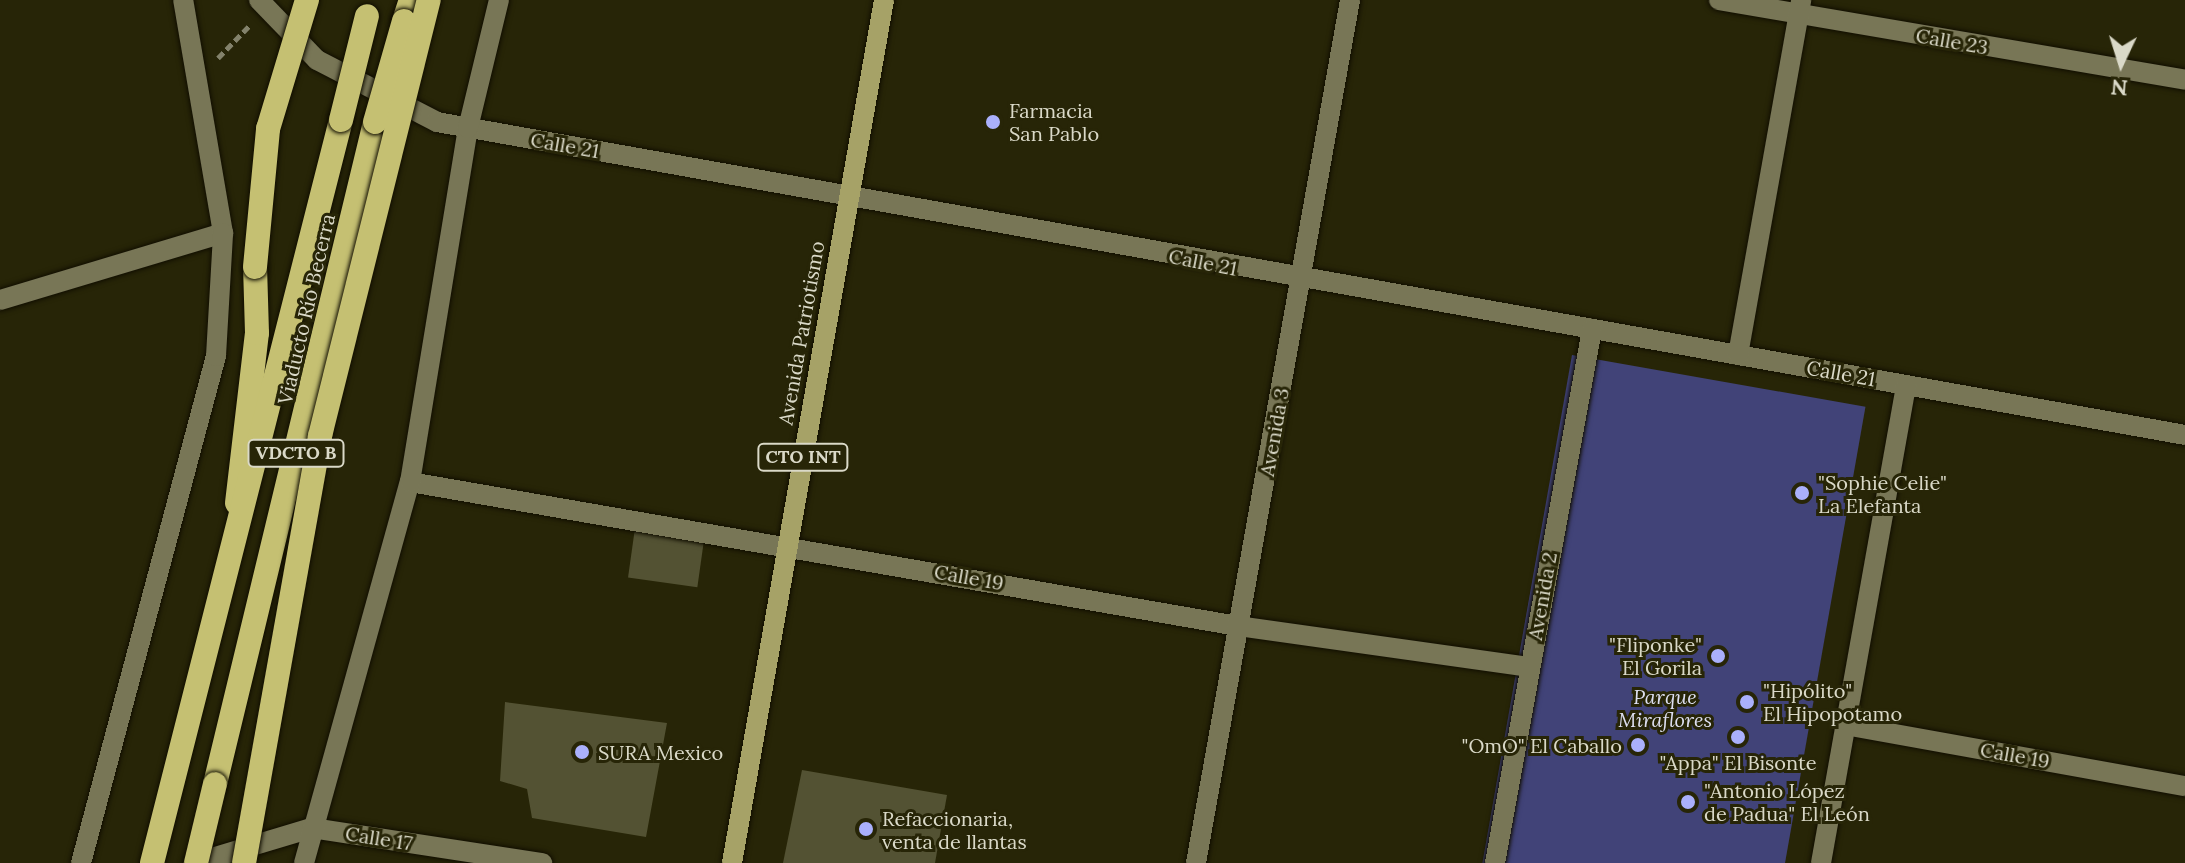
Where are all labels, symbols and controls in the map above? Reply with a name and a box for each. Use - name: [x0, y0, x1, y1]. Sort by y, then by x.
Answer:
- street label: Calle 23: [1914, 23, 1990, 59]
- north arrow: [2081, 24, 2161, 104]
- text: N: [2110, 73, 2129, 103]
- place label: Farmacia San Pablo: [1009, 98, 1099, 145]
- marker: Farmacia San Pablo: [984, 113, 1002, 131]
- street label: Calle 21: [529, 127, 601, 163]
- street label: Viaducto Río Becerra: [272, 211, 340, 407]
- street label: Avenida Patriotismo: [773, 239, 829, 427]
- street label: Calle 21: [1167, 244, 1239, 280]
- street label: Calle 21: [1805, 355, 1877, 391]
- street label: Avenida 3: [1254, 386, 1294, 478]
- road number: VDCTO B: [246, 439, 346, 467]
- road number: CTO INT: [757, 443, 849, 471]
- place label: "Sophie Celie" La Elefanta: [1818, 470, 1947, 517]
- marker: "Sophie Celie" La Elefanta: [1793, 484, 1811, 502]
- street label: Avenida 2: [1522, 550, 1562, 642]
- street label: Calle 19: [932, 559, 1006, 595]
- place label: "Fliponke" El Gorila: [1609, 632, 1702, 679]
- marker: "Fliponke" El Gorila: [1709, 647, 1727, 665]
- place label: "Hipólito" El Hipopotamo: [1763, 678, 1902, 725]
- park label: Parque Miraflores: [1618, 684, 1712, 731]
- marker: "Hipólito" El Hipopotamo: [1738, 693, 1756, 711]
- marker: "Appa" El Bisonte: [1729, 728, 1747, 746]
- place label: "OmO" El Caballo: [1462, 733, 1622, 757]
- marker: "OmO" El Caballo: [1629, 736, 1647, 754]
- street label: Calle 19: [1978, 737, 2052, 773]
- place label: SURA Mexico: [598, 740, 723, 764]
- marker: SURA Mexico: [573, 743, 591, 761]
- place label: "Appa" El Bisonte: [1659, 750, 1817, 774]
- place label: "Antonio López de Padua" El León: [1704, 778, 1870, 825]
- marker: "Antonio López de Padua" El León: [1679, 793, 1697, 811]
- place label: Refaccionaria, venta de llantas: [882, 806, 1027, 853]
- marker: Refaccionaria, venta de llantas: [857, 820, 875, 838]
- street label: Calle 17: [344, 821, 414, 855]

